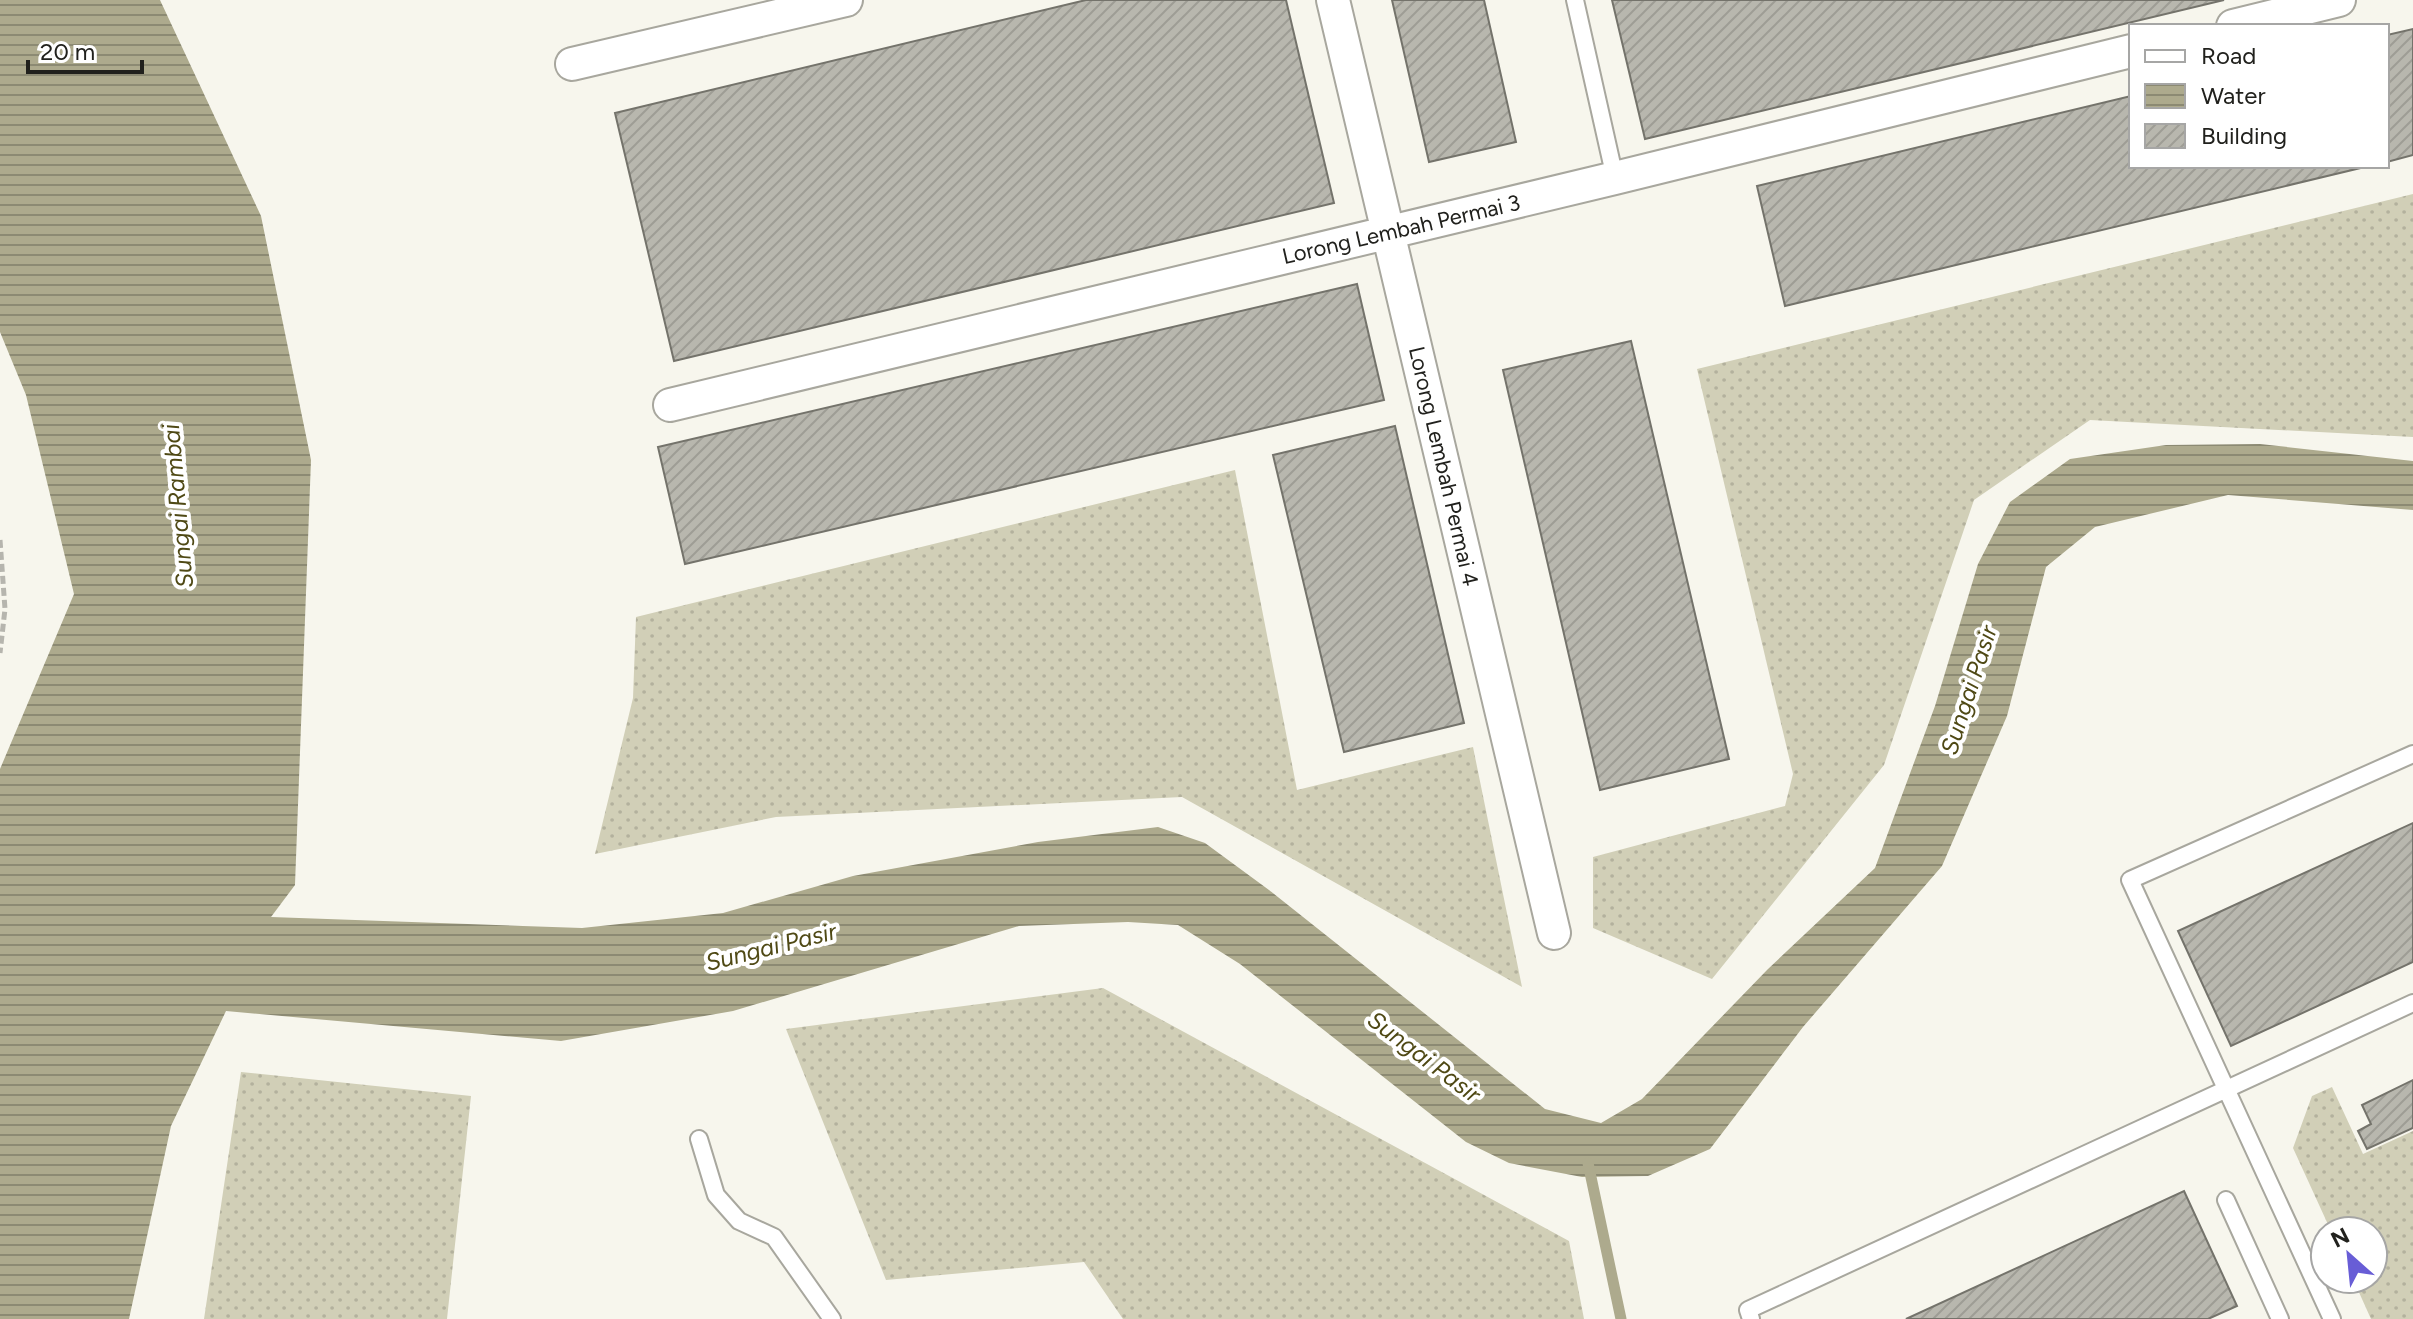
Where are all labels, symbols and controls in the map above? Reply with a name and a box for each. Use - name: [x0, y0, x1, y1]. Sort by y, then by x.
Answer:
- scale bar: [28, 24, 142, 74]
- legend: [2129, 24, 2389, 168]
- text: 20 m: [40, 37, 95, 66]
- text: Road: [2201, 41, 2256, 70]
- text: Water: [2201, 81, 2266, 110]
- text: Building: [2201, 121, 2287, 150]
- street label: Lorong Lembah Permai 3: [1279, 189, 1523, 270]
- street label: Lorong Lembah Permai 4: [1403, 344, 1484, 589]
- water label: Sungai Rambai: [156, 422, 199, 589]
- water label: Sungai Pasir: [1934, 621, 2003, 758]
- water label: Sungai Pasir: [702, 916, 840, 977]
- water label: Sungai Pasir: [1362, 1005, 1487, 1109]
- north arrow: [2309, 1215, 2389, 1295]
- text: N: [2326, 1222, 2354, 1254]

